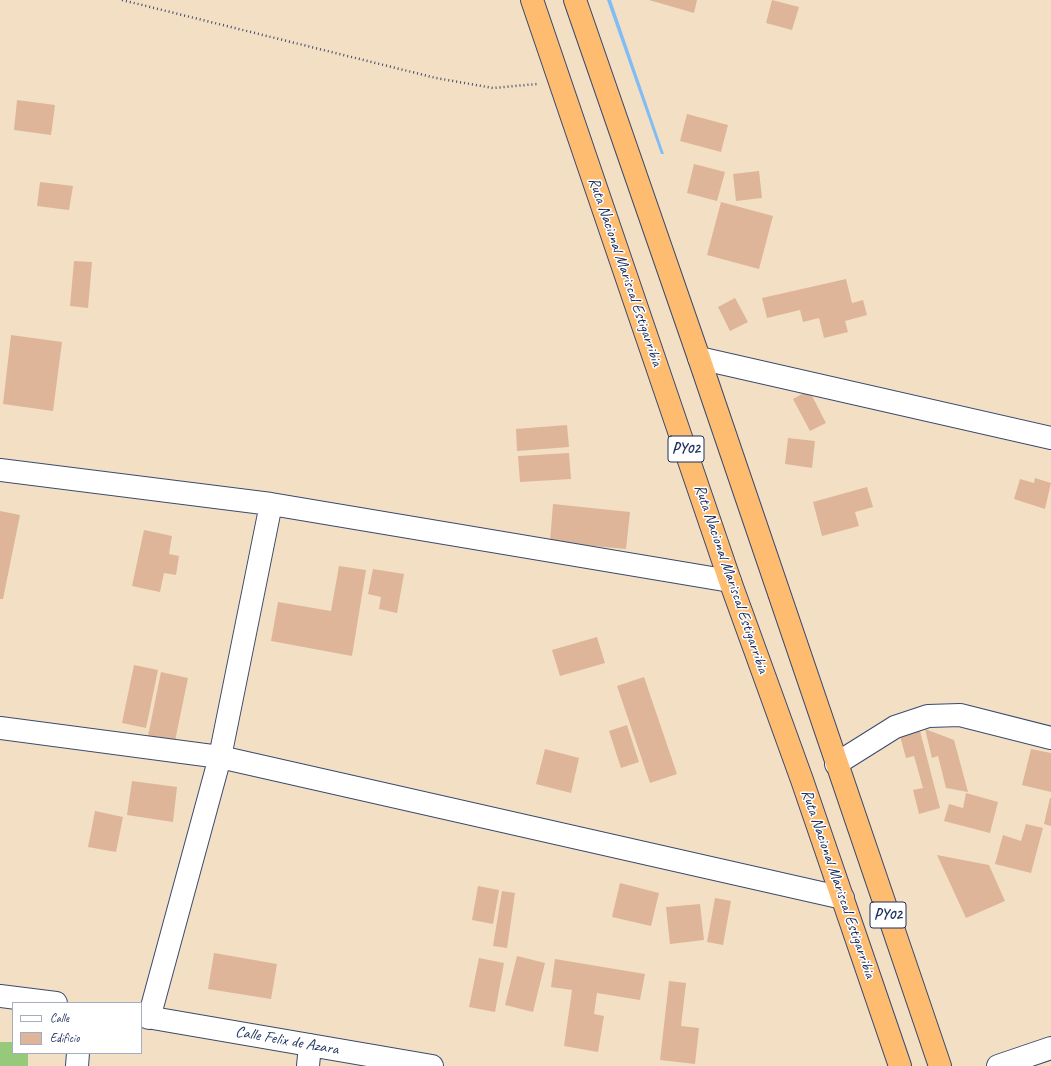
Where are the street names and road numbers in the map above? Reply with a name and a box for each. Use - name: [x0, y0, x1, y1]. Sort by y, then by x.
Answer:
- street label: Ruta Nacional Mariscal Estigarribia: [584, 175, 666, 369]
- road number: PY02: [668, 436, 704, 462]
- street label: Ruta Nacional Mariscal Estigarribia: [690, 482, 772, 676]
- street label: Ruta Nacional Mariscal Estigarribia: [797, 787, 879, 981]
- road number: PY02: [870, 902, 906, 928]
- street label: Calle Felix de Azara: [234, 1022, 340, 1060]

